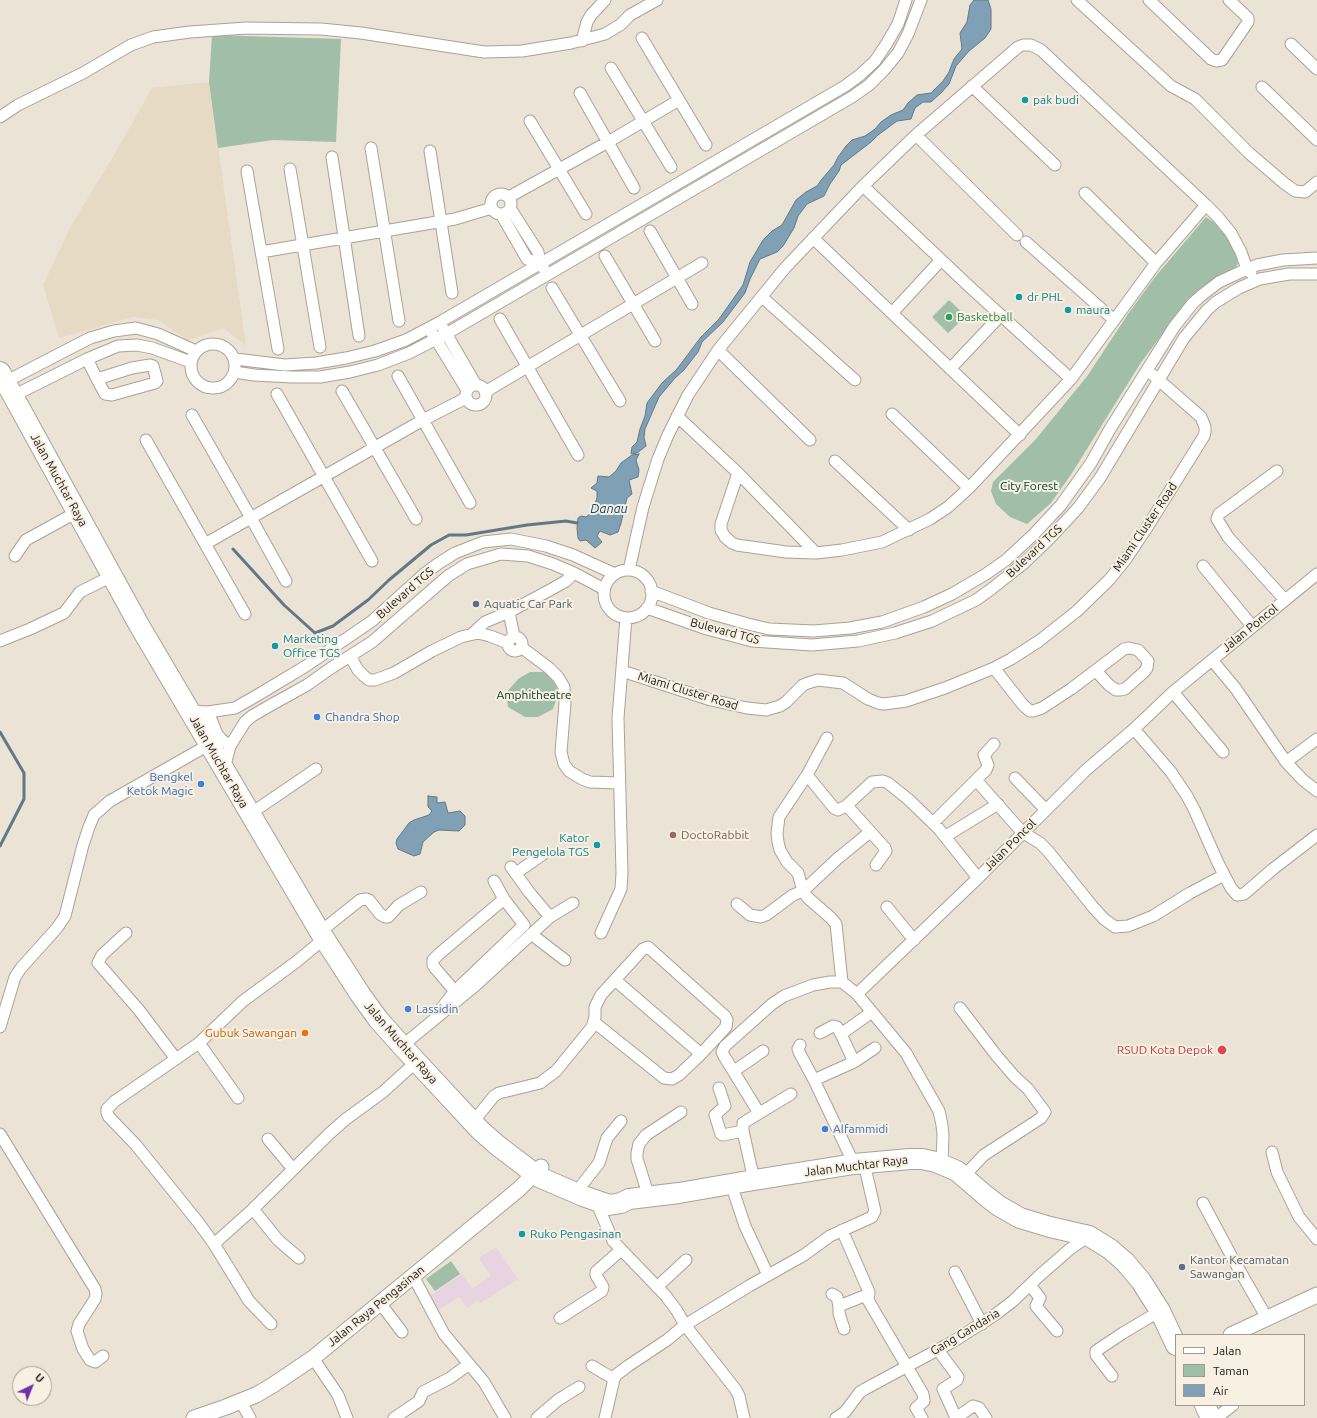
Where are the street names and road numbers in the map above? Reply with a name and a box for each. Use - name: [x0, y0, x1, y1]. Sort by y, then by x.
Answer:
- street label: Jalan Muchtar Raya: [27, 431, 91, 529]
- street label: Miami Cluster Road: [1110, 480, 1180, 574]
- street label: Bulevard TGS: [1003, 521, 1065, 581]
- street label: Bulevard TGS: [373, 564, 437, 622]
- street label: Jalan Poncol: [1219, 601, 1281, 655]
- street label: Bulevard TGS: [689, 615, 761, 647]
- street label: Miami Cluster Road: [636, 669, 740, 713]
- street label: Jalan Muchtar Raya: [187, 713, 251, 811]
- street label: Jalan Poncol: [981, 816, 1039, 874]
- street label: Jalan Muchtar Raya: [361, 999, 441, 1087]
- street label: Jalan Muchtar Raya: [803, 1152, 909, 1180]
- street label: Jalan Raya Pengasinan: [325, 1262, 427, 1350]
- street label: Gang Gandaria: [928, 1306, 1002, 1358]

